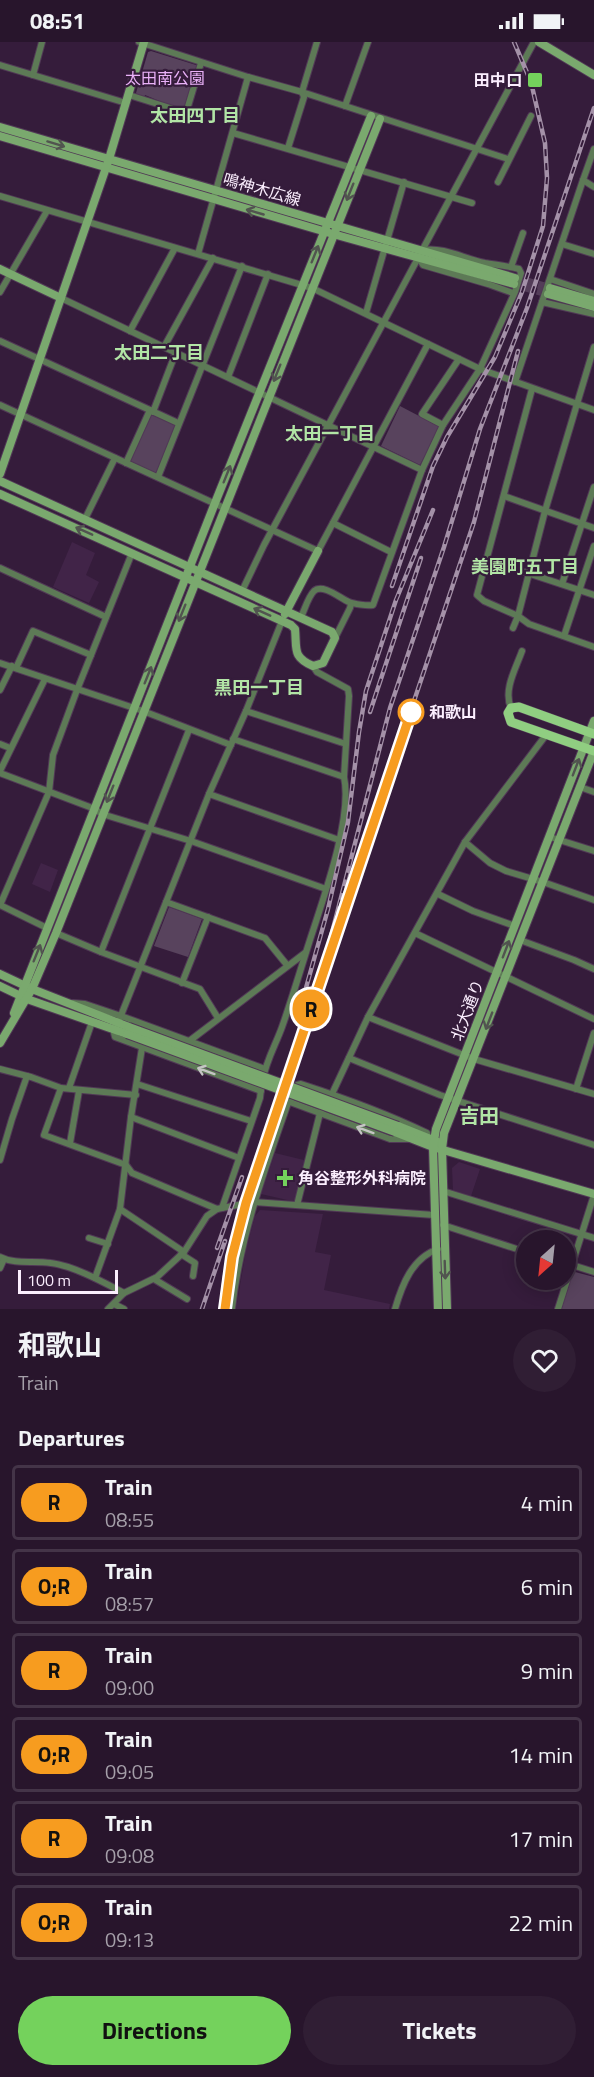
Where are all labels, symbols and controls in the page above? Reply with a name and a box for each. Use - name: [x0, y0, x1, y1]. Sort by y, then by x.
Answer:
- text: 08:51: [30, 4, 85, 38]
- park label: 太田南公園: [125, 66, 205, 90]
- place label: 田中口: [474, 68, 522, 92]
- marker: 田中口: [526, 71, 544, 89]
- district label: 太田四丁目: [150, 102, 240, 129]
- one-way arrow: [46, 139, 65, 150]
- street label: 鳴神木広線: [220, 166, 304, 212]
- one-way arrow: [344, 183, 355, 201]
- one-way arrow: [246, 206, 265, 217]
- one-way arrow: [310, 245, 321, 263]
- district label: 太田二丁目: [114, 339, 204, 366]
- one-way arrow: [271, 364, 282, 382]
- district label: 太田一丁目: [285, 420, 375, 447]
- one-way arrow: [222, 465, 233, 483]
- one-way arrow: [75, 525, 93, 536]
- district label: 美園町五丁目: [471, 553, 579, 580]
- one-way arrow: [176, 603, 187, 622]
- one-way arrow: [253, 605, 271, 617]
- one-way arrow: [143, 666, 154, 684]
- district label: 黒田一丁目: [214, 674, 304, 701]
- marker: 和歌山: [398, 699, 424, 725]
- place label: 和歌山: [429, 700, 477, 724]
- one-way arrow: [572, 758, 583, 777]
- one-way arrow: [104, 785, 115, 803]
- one-way arrow: [502, 940, 513, 959]
- one-way arrow: [32, 944, 43, 963]
- street label: 北大通り: [444, 976, 490, 1044]
- line badge: R: [292, 990, 330, 1028]
- text: R: [304, 993, 318, 1025]
- one-way arrow: [483, 1011, 494, 1030]
- one-way arrow: [197, 1065, 216, 1076]
- district label: 吉田: [459, 1100, 499, 1131]
- one-way arrow: [356, 1123, 375, 1134]
- place label: 角谷整形外科病院: [298, 1166, 426, 1190]
- marker: 角谷整形外科病院: [276, 1169, 294, 1187]
- north arrow: [516, 1230, 576, 1290]
- map controls: [516, 1230, 576, 1290]
- one-way arrow: [440, 1259, 451, 1279]
- scale bar: [18, 1267, 118, 1294]
- text: 100 m: [27, 1268, 71, 1292]
- text: 和歌山: [18, 1323, 102, 1366]
- button: heart: [513, 1329, 576, 1392]
- text: Train: [18, 1367, 59, 1398]
- text: Departures: [18, 1421, 125, 1455]
- text: Train: [105, 1470, 153, 1504]
- text: R: [47, 1486, 61, 1518]
- text: 4 min: [521, 1486, 573, 1520]
- text: 08:55: [105, 1504, 154, 1535]
- text: Train: [105, 1554, 153, 1588]
- text: O;R: [38, 1570, 70, 1602]
- text: 6 min: [521, 1570, 573, 1604]
- text: 08:57: [105, 1588, 154, 1619]
- text: Train: [105, 1638, 153, 1672]
- text: R: [47, 1654, 61, 1686]
- text: 9 min: [521, 1654, 573, 1688]
- text: 09:00: [105, 1672, 154, 1703]
- text: Train: [105, 1722, 153, 1756]
- text: O;R: [38, 1738, 70, 1770]
- text: 14 min: [508, 1738, 573, 1772]
- text: 09:05: [105, 1756, 154, 1787]
- text: Train: [105, 1806, 153, 1840]
- text: R: [47, 1822, 61, 1854]
- text: 17 min: [508, 1822, 573, 1856]
- text: 09:08: [105, 1840, 154, 1871]
- text: Train: [105, 1890, 153, 1924]
- text: O;R: [38, 1906, 70, 1938]
- text: 22 min: [508, 1906, 573, 1940]
- text: 09:13: [105, 1924, 154, 1955]
- button: Directions: [18, 1996, 291, 2065]
- button: Tickets: [303, 1996, 576, 2065]

